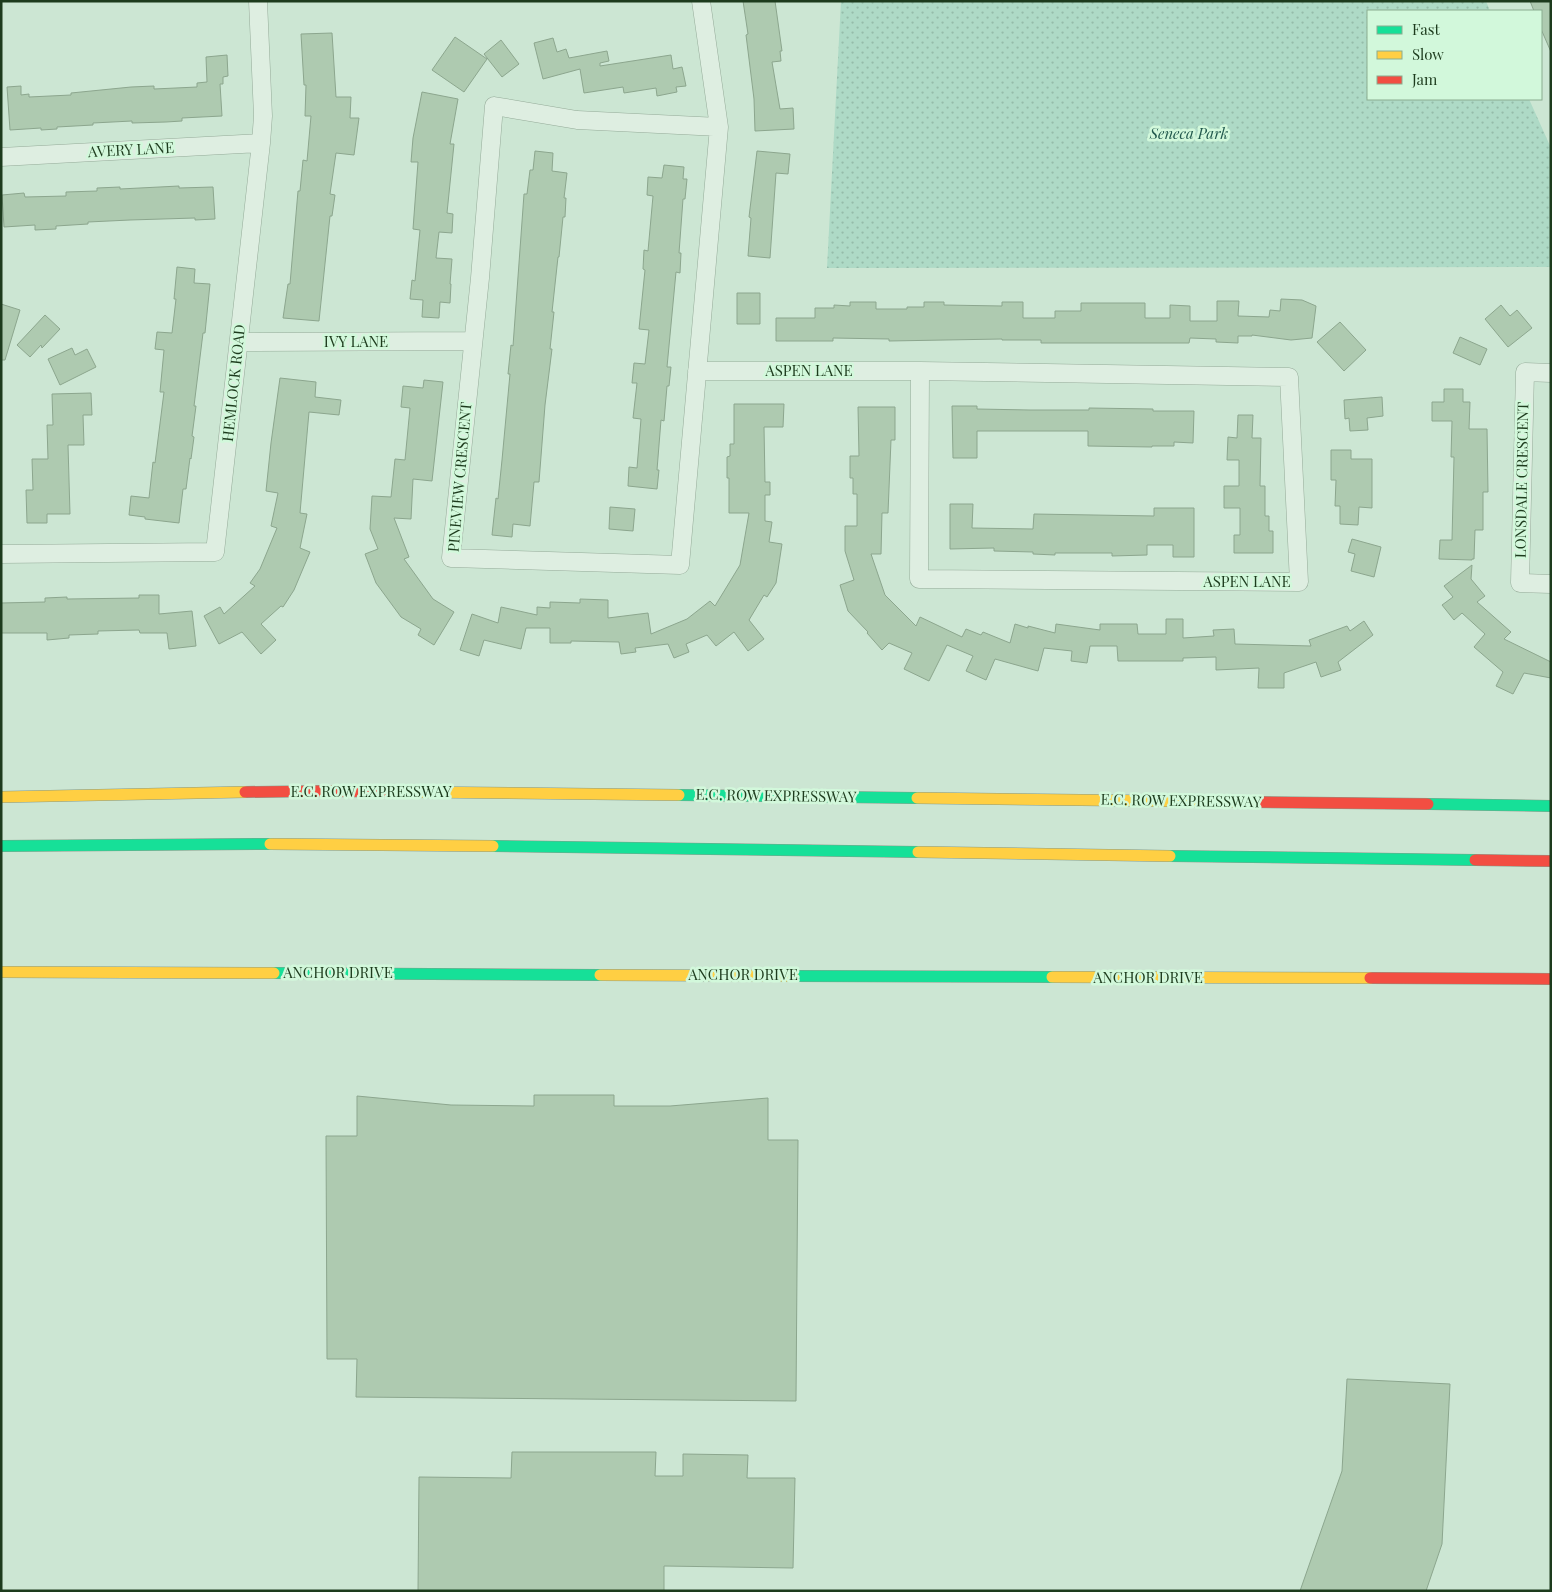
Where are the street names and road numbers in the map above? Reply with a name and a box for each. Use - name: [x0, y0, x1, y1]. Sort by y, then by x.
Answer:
- street label: AVERY LANE: [86, 137, 174, 161]
- street label: HEMLOCK ROAD: [217, 323, 249, 443]
- street label: IVY LANE: [324, 331, 388, 351]
- street label: ASPEN LANE: [764, 360, 853, 380]
- street label: PINEVIEW CRESCENT: [442, 401, 476, 553]
- street label: LONSDALE CRESCENT: [1510, 402, 1532, 558]
- street label: ASPEN LANE: [1202, 571, 1291, 591]
- street label: E.C. ROW EXPRESSWAY: [291, 781, 452, 801]
- street label: E.C. ROW EXPRESSWAY: [695, 784, 857, 806]
- street label: E.C. ROW EXPRESSWAY: [1100, 789, 1262, 811]
- street label: ANCHOR DRIVE: [282, 962, 393, 982]
- street label: ANCHOR DRIVE: [687, 964, 798, 984]
- street label: ANCHOR DRIVE: [1092, 967, 1203, 987]

